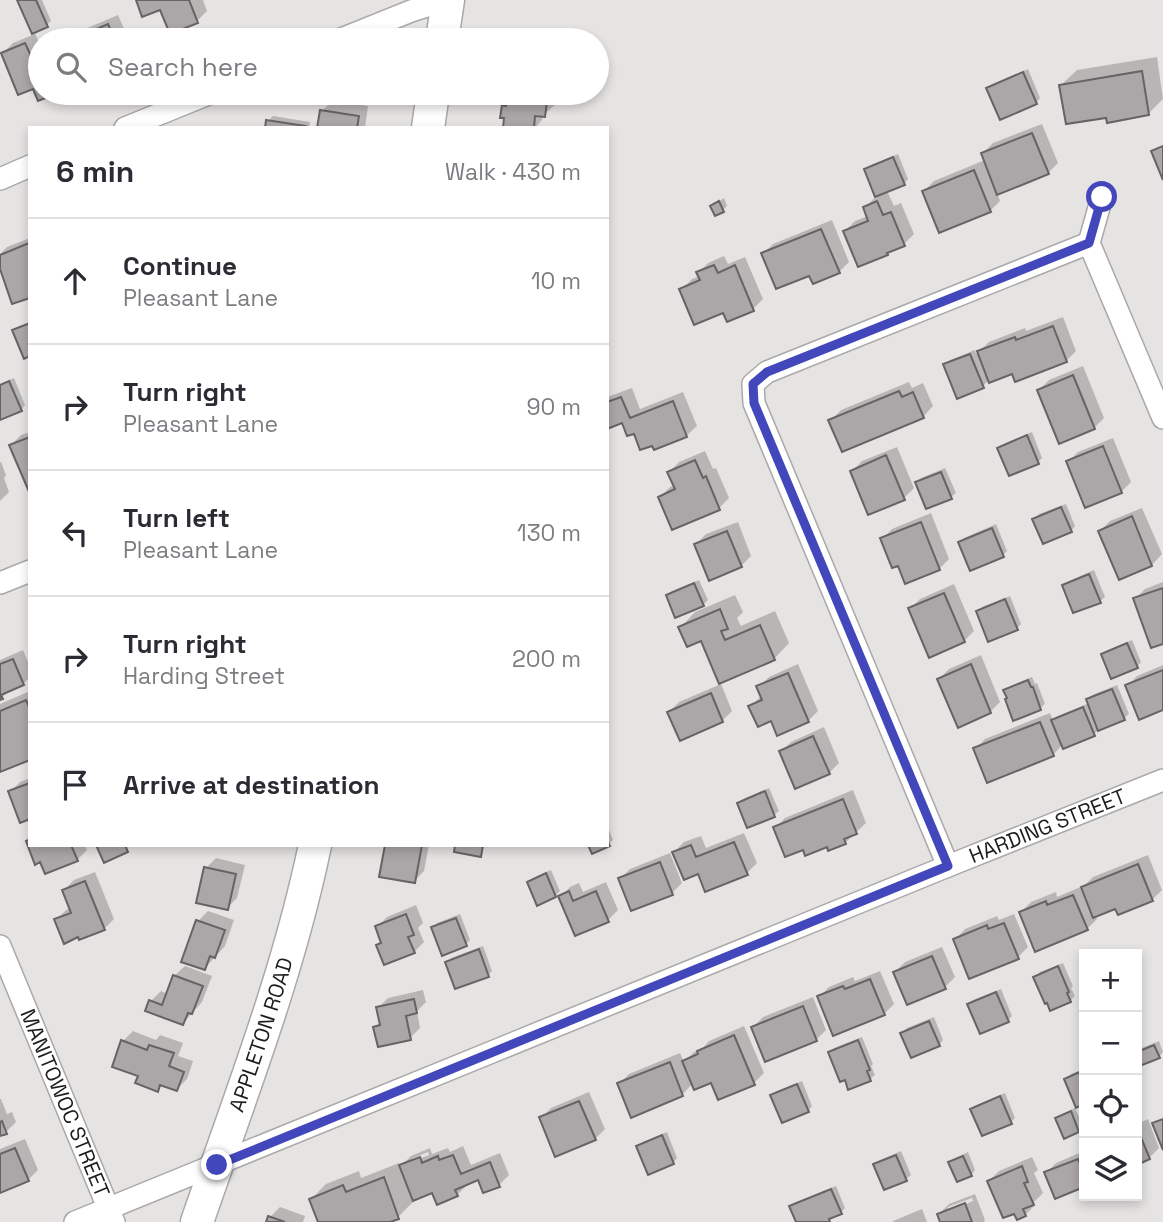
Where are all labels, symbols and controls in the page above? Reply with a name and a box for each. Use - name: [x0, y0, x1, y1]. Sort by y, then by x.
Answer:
- search box: [28, 28, 609, 105]
- icon: search: [52, 48, 90, 86]
- text: Search here: [108, 50, 258, 84]
- text: 6 min: [56, 152, 134, 191]
- text: Walk · 430 m: [445, 157, 581, 187]
- route start: [1086, 181, 1117, 212]
- text: Continue: [123, 249, 237, 283]
- icon: ahead: [56, 262, 94, 300]
- text: 10 m: [531, 266, 581, 296]
- text: Pleasant Lane: [123, 283, 278, 313]
- text: Turn right: [123, 375, 247, 409]
- icon: right: [56, 388, 94, 426]
- text: 90 m: [526, 392, 581, 422]
- text: Pleasant Lane: [123, 409, 278, 439]
- text: Turn left: [123, 501, 230, 535]
- icon: left: [56, 514, 94, 552]
- text: 130 m: [517, 518, 581, 548]
- text: Pleasant Lane: [123, 535, 278, 565]
- text: Turn right: [123, 627, 247, 661]
- icon: right: [56, 640, 94, 678]
- text: 200 m: [512, 644, 581, 674]
- text: Harding Street: [123, 661, 285, 691]
- icon: arrive: [56, 766, 94, 804]
- text: Arrive at destination: [123, 768, 380, 802]
- street label: HARDING STREET: [965, 782, 1130, 869]
- map controls: [1079, 949, 1142, 1201]
- button: +: [1079, 949, 1142, 1012]
- street label: APPLETON ROAD: [223, 954, 299, 1116]
- street label: MANITOWOC STREET: [14, 1005, 116, 1201]
- button: −: [1079, 1012, 1142, 1075]
- button: locate: [1079, 1075, 1142, 1138]
- button: layers: [1079, 1138, 1142, 1201]
- route end: [201, 1149, 232, 1180]

